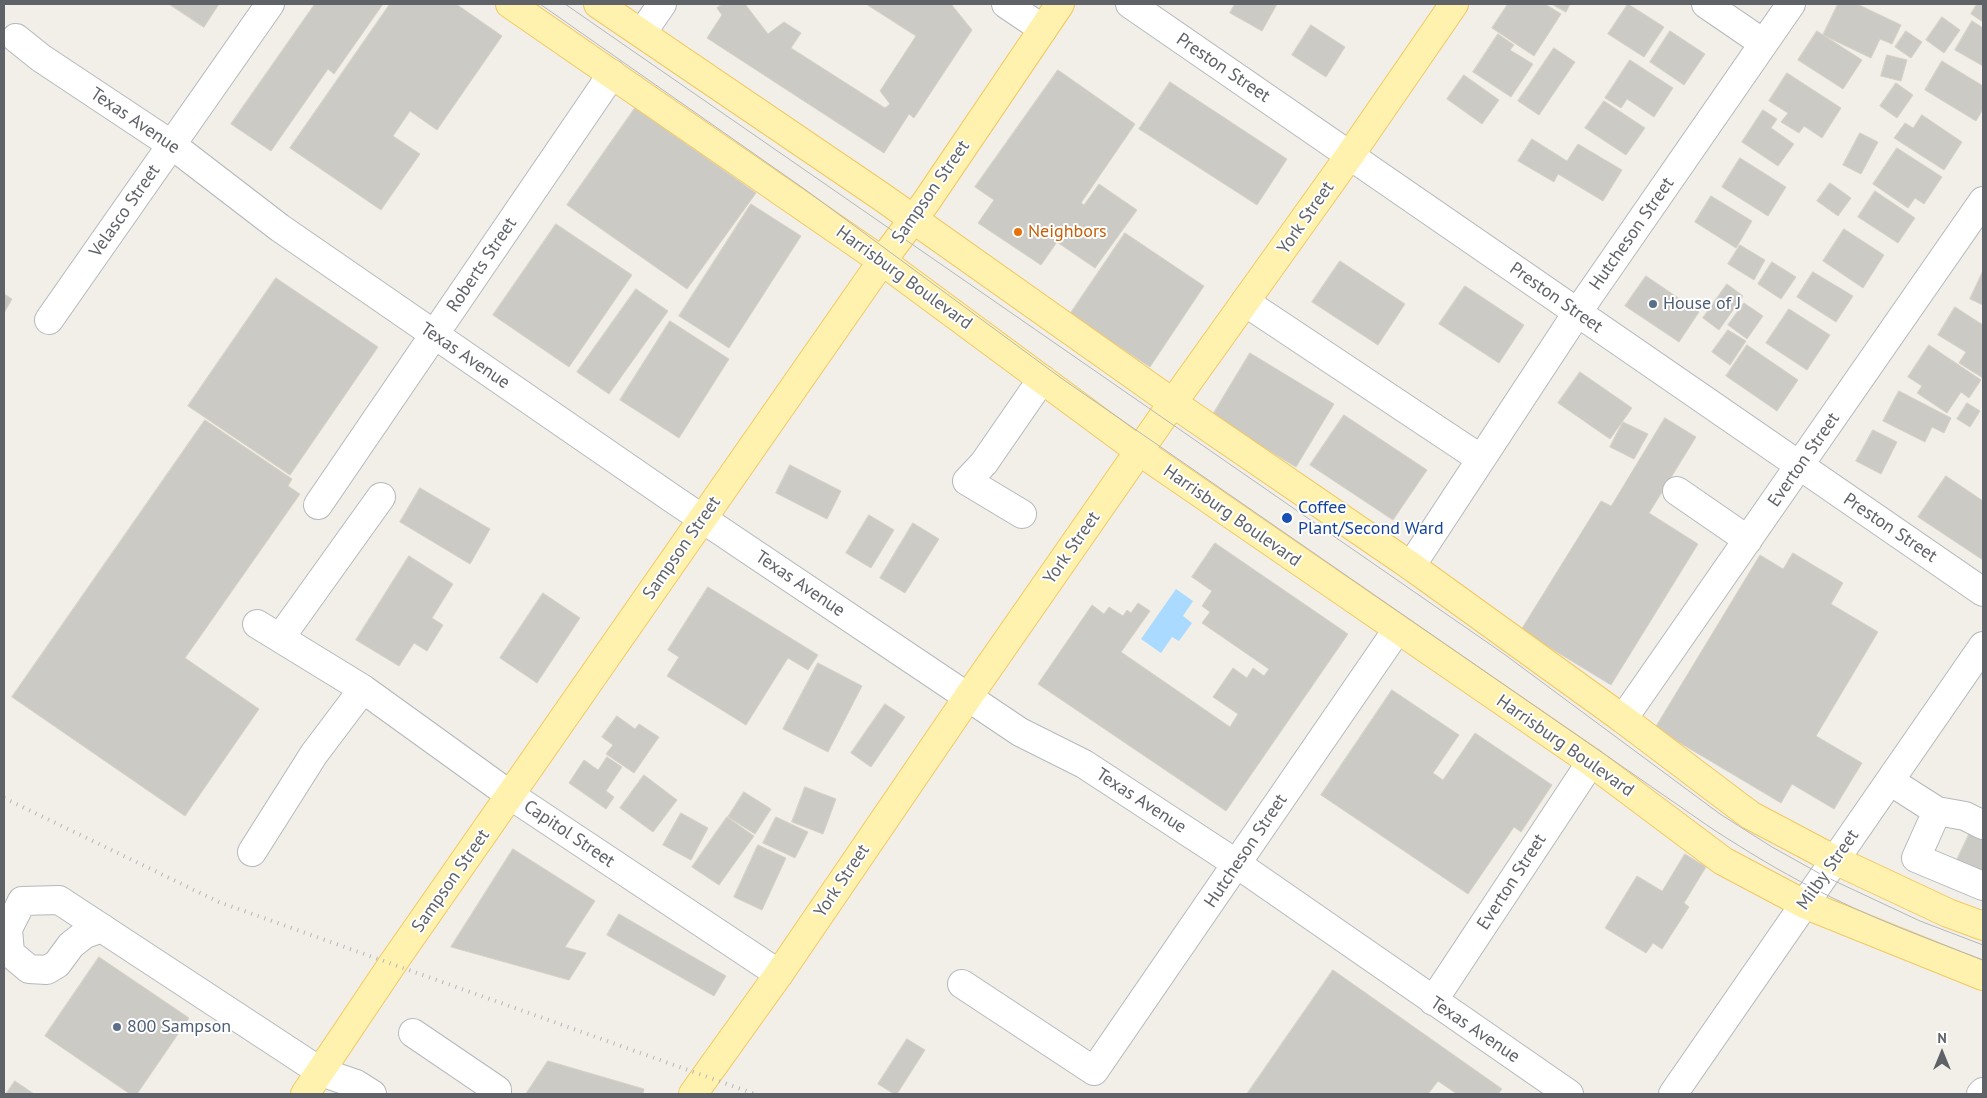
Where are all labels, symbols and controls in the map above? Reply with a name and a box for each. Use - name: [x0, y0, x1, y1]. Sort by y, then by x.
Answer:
- street label: Preston Street: [1172, 29, 1274, 107]
- street label: Texas Avenue: [86, 83, 184, 159]
- street label: Sampson Street: [888, 136, 974, 248]
- street label: Velasco Street: [85, 160, 165, 262]
- street label: Hutcheson Street: [1585, 173, 1679, 295]
- street label: York Street: [1273, 178, 1339, 258]
- street label: Roberts Street: [442, 214, 522, 316]
- street label: Harrisburg Boulevard: [832, 221, 976, 335]
- place label: Neighbors: [1028, 221, 1107, 243]
- marker: Neighbors: [1012, 226, 1024, 238]
- street label: Preston Street: [1505, 258, 1607, 338]
- place label: House of J: [1663, 293, 1741, 315]
- marker: House of J: [1647, 298, 1659, 310]
- street label: Texas Avenue: [416, 318, 514, 394]
- street label: Everton Street: [1764, 409, 1844, 511]
- street label: Harrisburg Boulevard: [1159, 460, 1305, 572]
- street label: Preston Street: [1839, 489, 1941, 567]
- street label: Sampson Street: [639, 492, 725, 604]
- place label: Coffee Plant/Second Ward: [1298, 497, 1444, 540]
- street label: York Street: [1039, 508, 1105, 588]
- marker: Coffee Plant/Second Ward: [1280, 511, 1294, 525]
- street label: Texas Avenue: [751, 546, 849, 622]
- street label: Harrisburg Boulevard: [1492, 690, 1638, 802]
- street label: Texas Avenue: [1092, 764, 1190, 838]
- street label: Hutcheson Street: [1200, 790, 1292, 912]
- street label: Capitol Street: [519, 796, 619, 872]
- street label: Sampson Street: [408, 825, 494, 937]
- street label: Milby Street: [1792, 826, 1864, 914]
- street label: Everton Street: [1473, 830, 1551, 934]
- street label: York Street: [810, 840, 874, 922]
- street label: Texas Avenue: [1426, 992, 1524, 1068]
- place label: 800 Sampson: [127, 1016, 231, 1038]
- marker: 800 Sampson: [111, 1021, 123, 1033]
- north arrow: [1917, 1028, 1967, 1078]
- text: N: [1937, 1029, 1947, 1047]

